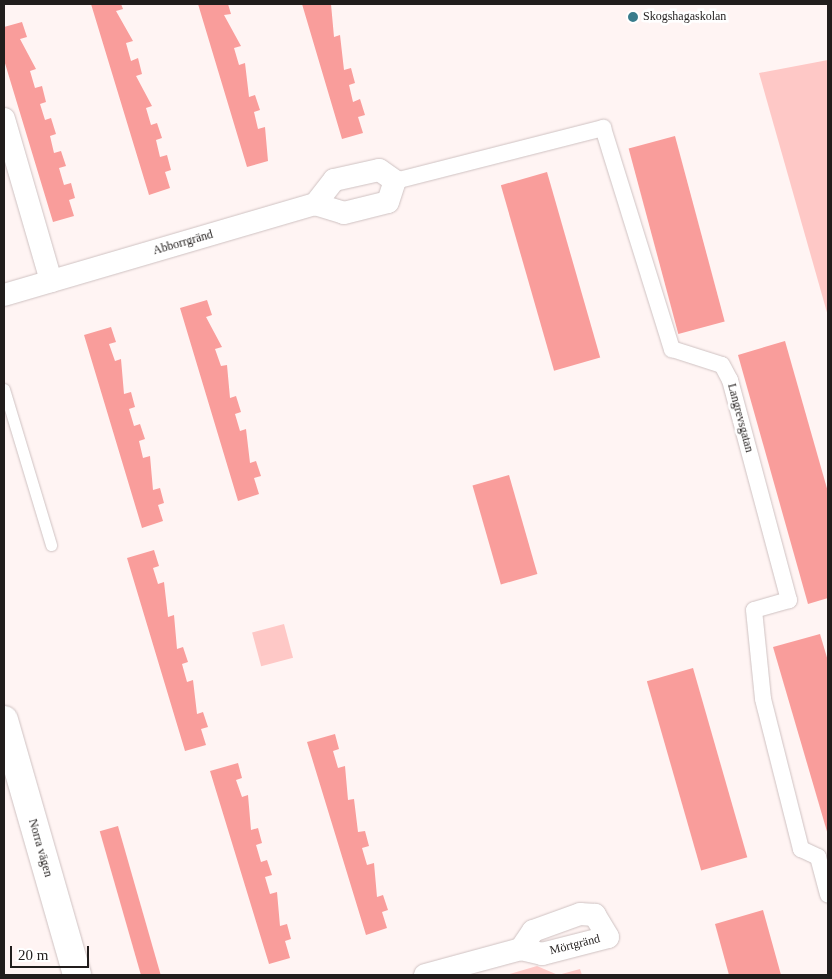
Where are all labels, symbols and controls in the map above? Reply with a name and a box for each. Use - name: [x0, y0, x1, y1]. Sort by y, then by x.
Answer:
- place label: Skogshagaskolan: [643, 10, 726, 24]
- marker: Skogshagaskolan: [627, 11, 639, 23]
- street label: Abborrgränd: [151, 228, 215, 258]
- street label: Langrevsgatan: [724, 382, 756, 454]
- street label: Norra vägen: [25, 817, 55, 879]
- street label: Mörtgränd: [548, 932, 602, 958]
- scale bar: [12, 936, 91, 968]
- text: 20 m: [18, 947, 48, 963]

